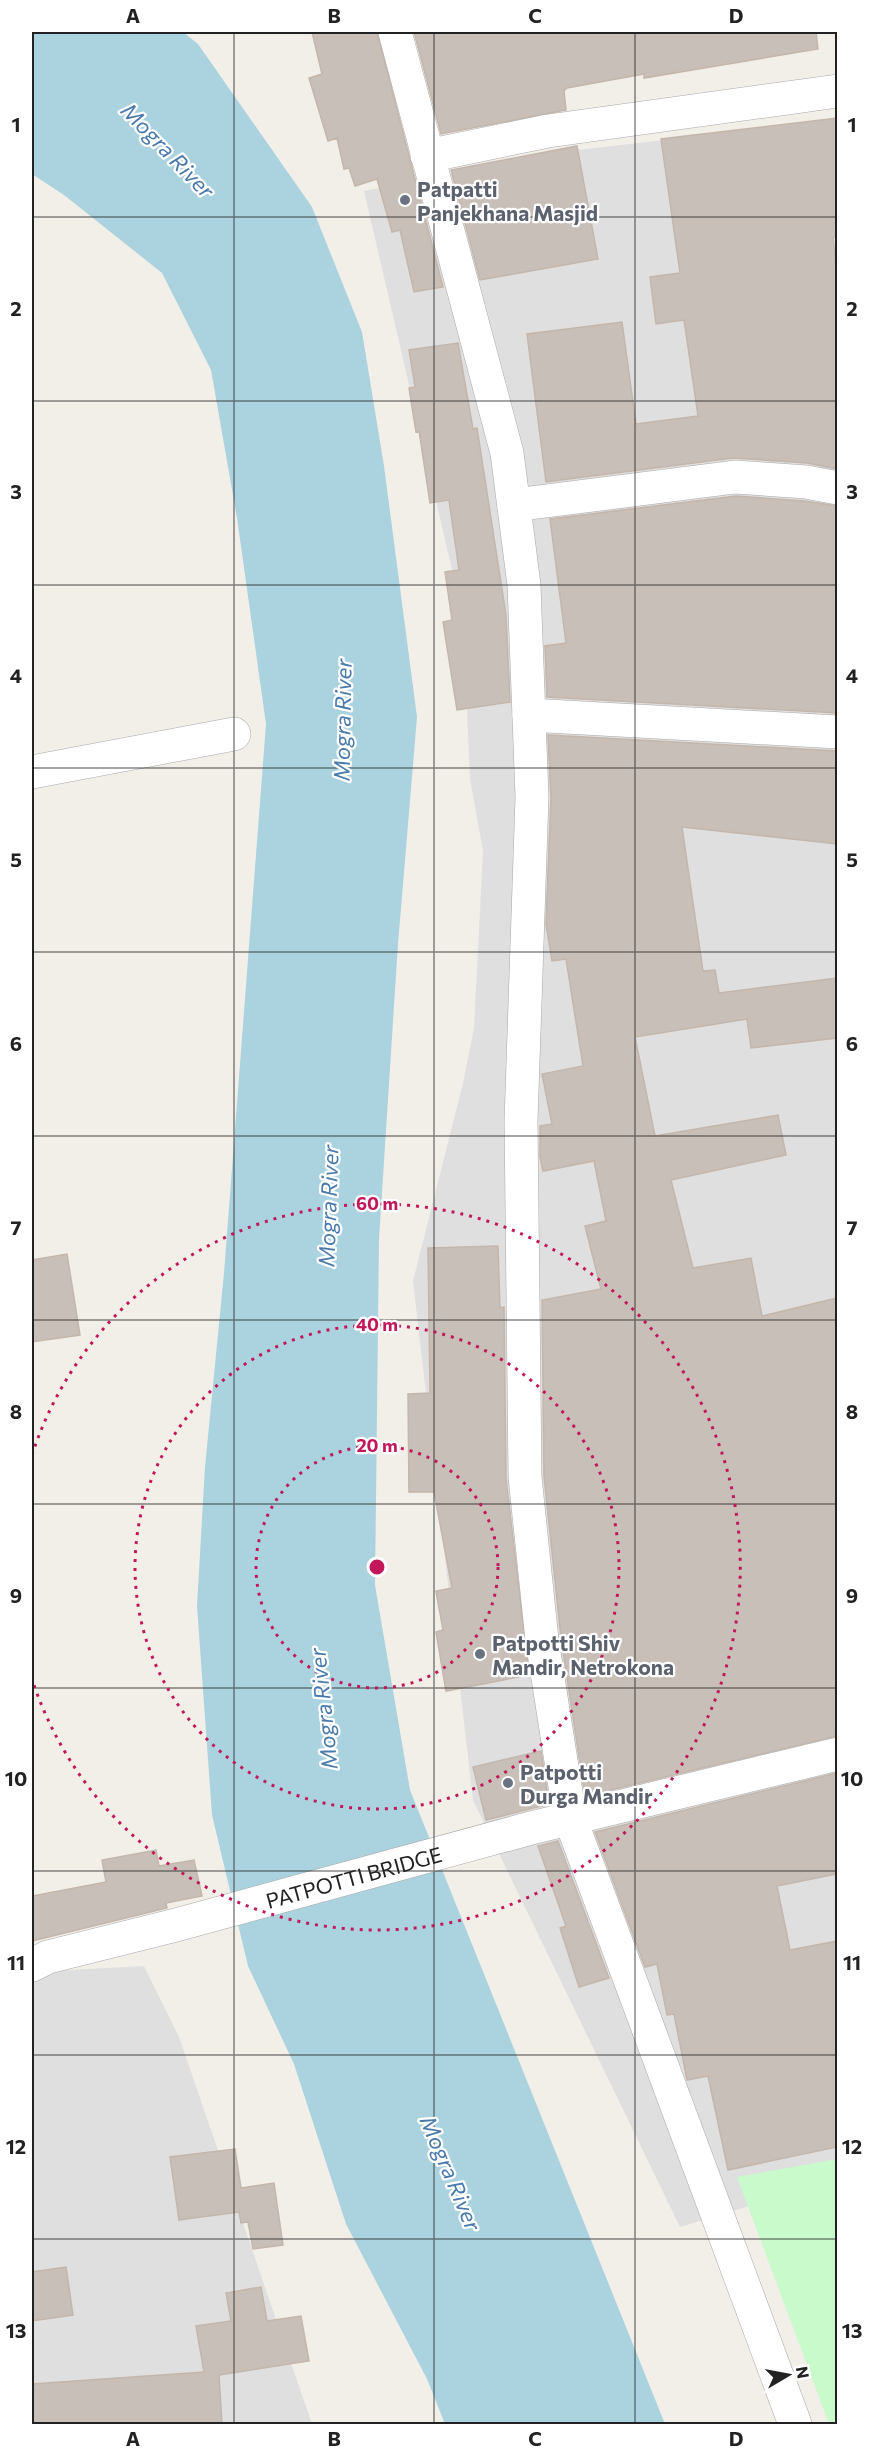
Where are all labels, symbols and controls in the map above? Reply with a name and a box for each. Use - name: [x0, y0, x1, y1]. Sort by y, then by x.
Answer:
- text: A: [126, 3, 140, 27]
- text: B: [327, 3, 341, 27]
- text: C: [528, 3, 542, 27]
- text: D: [729, 3, 743, 27]
- water label: Mogra River: [116, 97, 221, 204]
- text: 1: [11, 112, 21, 136]
- text: 1: [847, 112, 857, 136]
- place label: Patpatti Panjekhana Masjid: [417, 176, 598, 225]
- marker: Patpatti Panjekhana Masjid: [398, 193, 412, 207]
- text: 2: [10, 296, 22, 320]
- text: 2: [846, 296, 858, 320]
- text: 3: [10, 479, 22, 503]
- text: 3: [846, 479, 858, 503]
- water label: Mogra River: [327, 657, 357, 781]
- text: 4: [10, 663, 22, 687]
- text: 4: [846, 663, 858, 687]
- text: 5: [10, 847, 22, 871]
- text: 5: [846, 847, 858, 871]
- text: 6: [10, 1031, 22, 1055]
- text: 6: [846, 1031, 858, 1055]
- water label: Mogra River: [312, 1143, 344, 1268]
- text: 60 m: [356, 1192, 398, 1214]
- text: 7: [11, 1215, 22, 1239]
- text: 7: [847, 1215, 858, 1239]
- text: 40 m: [356, 1313, 398, 1335]
- text: 8: [10, 1399, 22, 1423]
- text: 8: [846, 1399, 858, 1423]
- text: 20 m: [356, 1434, 398, 1456]
- centre of rings: [367, 1557, 387, 1577]
- text: 9: [10, 1583, 22, 1607]
- text: 9: [846, 1583, 858, 1607]
- place label: Patpotti Shiv Mandir, Netrokona: [492, 1630, 674, 1679]
- water label: Mogra River: [303, 1646, 343, 1771]
- marker: Patpotti Shiv Mandir, Netrokona: [473, 1647, 487, 1661]
- place label: Patpotti Durga Mandir: [520, 1759, 653, 1808]
- text: 10: [5, 1766, 27, 1790]
- text: 10: [841, 1766, 863, 1790]
- marker: Patpotti Durga Mandir: [501, 1776, 515, 1790]
- street label: PATPOTTI BRIDGE: [263, 1840, 445, 1912]
- text: 11: [7, 1950, 25, 1974]
- text: 11: [843, 1950, 861, 1974]
- water label: Mogra River: [415, 2111, 488, 2236]
- text: 12: [6, 2134, 26, 2158]
- text: 12: [842, 2134, 862, 2158]
- text: 13: [6, 2318, 26, 2342]
- text: 13: [842, 2318, 862, 2342]
- north arrow: [758, 2345, 818, 2405]
- text: N: [793, 2365, 814, 2380]
- text: A: [126, 2426, 140, 2450]
- text: B: [327, 2426, 341, 2450]
- text: C: [528, 2426, 542, 2450]
- text: D: [729, 2426, 743, 2450]

